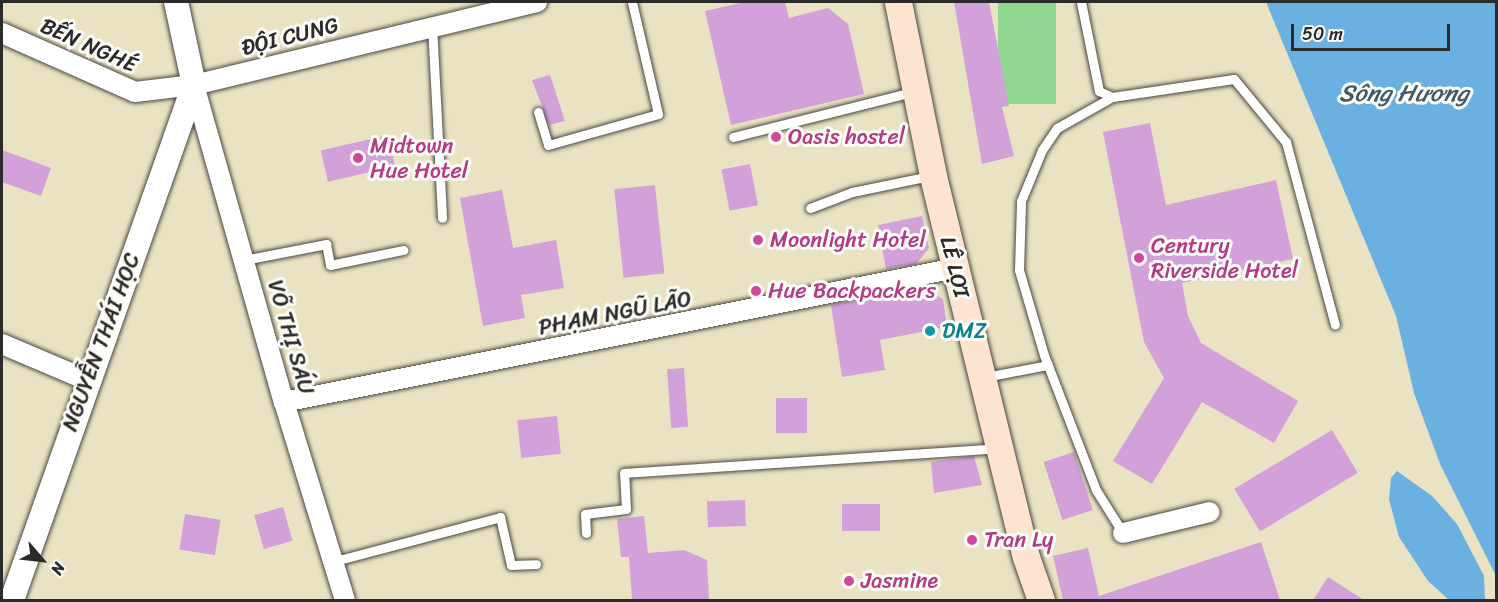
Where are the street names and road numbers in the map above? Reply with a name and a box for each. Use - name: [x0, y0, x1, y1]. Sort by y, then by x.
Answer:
- street label: ĐỘI CUNG: [239, 11, 341, 61]
- street label: BẾN NGHÉ: [37, 12, 141, 78]
- street label: LÊ LỢI: [935, 234, 975, 300]
- street label: NGUYỄN THÁI HỌC: [56, 249, 146, 435]
- street label: VÕ THỊ SÁU: [262, 277, 320, 397]
- street label: PHẠM NGŨ LÃO: [536, 285, 694, 341]

